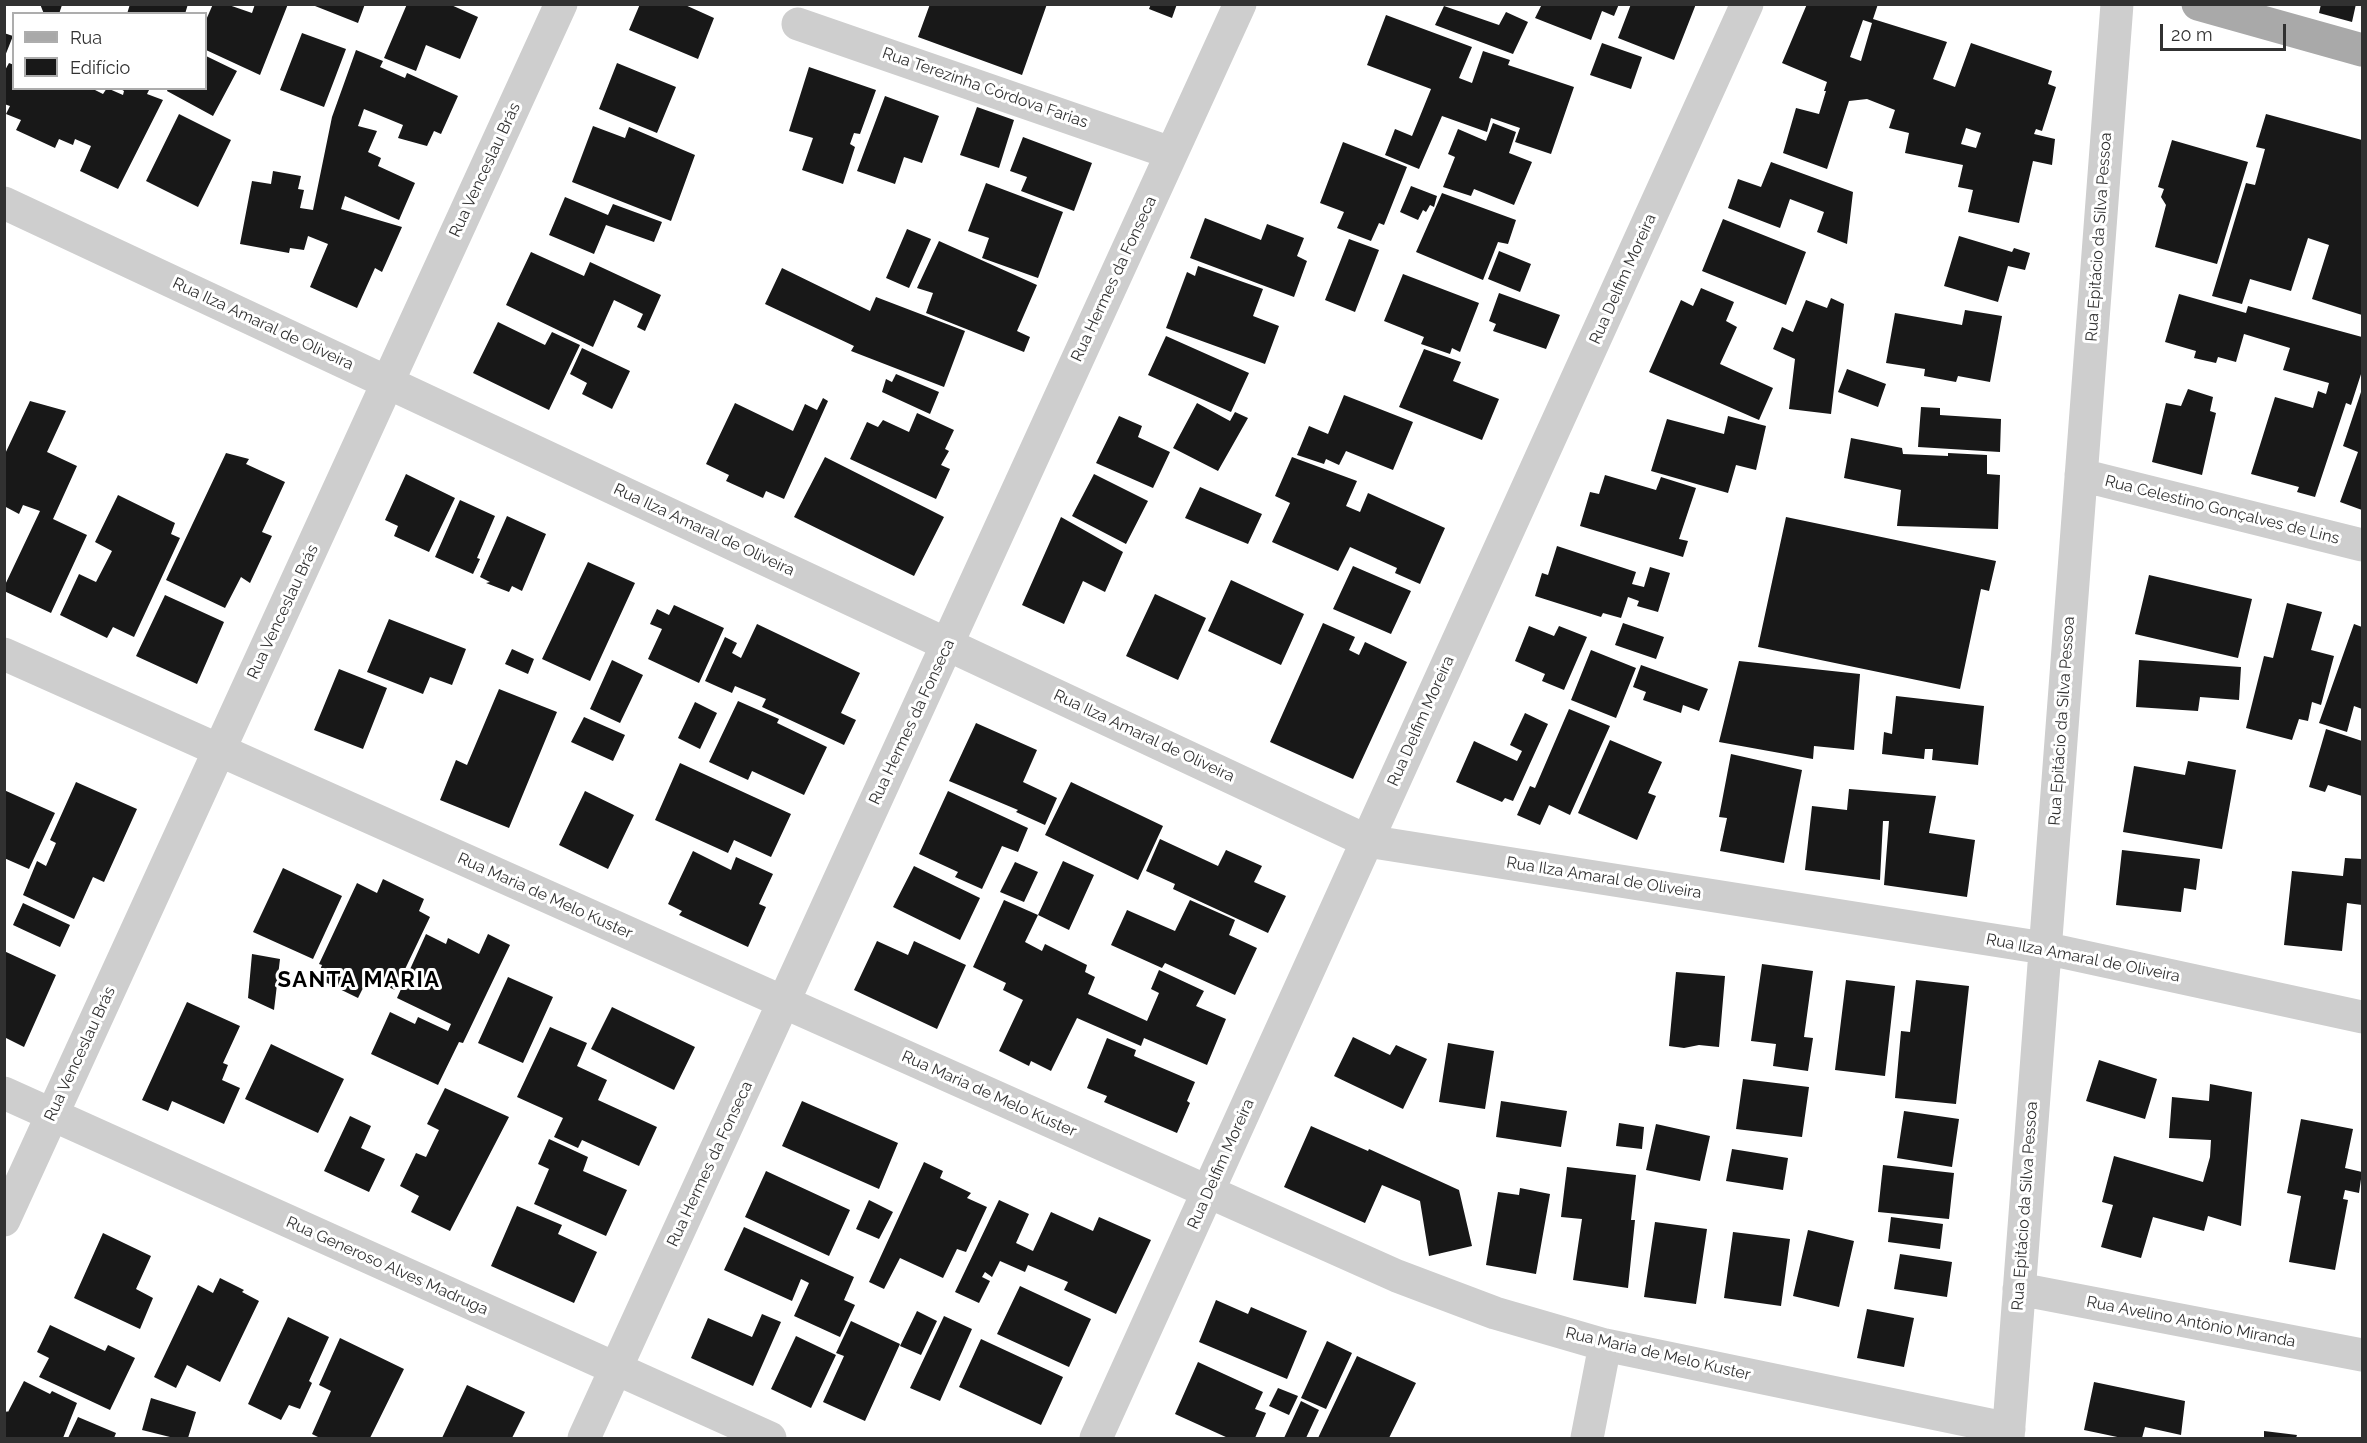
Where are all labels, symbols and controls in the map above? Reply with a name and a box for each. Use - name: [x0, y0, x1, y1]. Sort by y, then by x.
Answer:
- legend: [12, 12, 207, 90]
- scale bar: [2163, 12, 2289, 50]
- text: 20 m: [2171, 24, 2213, 45]
- text: Rua: [70, 27, 102, 48]
- street label: Rua Terezinha Córdova Farias: [880, 44, 1090, 132]
- text: Edifício: [70, 57, 130, 78]
- street label: Rua Venceslau Brás: [445, 100, 525, 240]
- street label: Rua Epitácio da Silva Pessoa: [2082, 132, 2116, 342]
- street label: Rua Hermes da Fonseca: [1067, 193, 1161, 365]
- street label: Rua Delfim Moreira: [1586, 211, 1660, 347]
- street label: Rua Ilza Amaral de Oliveira: [170, 274, 356, 374]
- street label: Rua Celestino Gonçalves de Lins: [2103, 472, 2341, 548]
- street label: Rua Ilza Amaral de Oliveira: [611, 480, 797, 580]
- street label: Rua Venceslau Brás: [243, 542, 323, 682]
- street label: Rua Epitácio da Silva Pessoa: [2045, 616, 2079, 826]
- street label: Rua Hermes da Fonseca: [865, 636, 959, 808]
- street label: Rua Delfim Moreira: [1384, 653, 1458, 789]
- street label: Rua Ilza Amaral de Oliveira: [1051, 686, 1237, 786]
- street label: Rua Maria de Melo Kuster: [455, 849, 635, 943]
- street label: Rua Ilza Amaral de Oliveira: [1505, 853, 1703, 903]
- street label: Rua Ilza Amaral de Oliveira: [1984, 930, 2182, 986]
- district label: SANTA MARIA: [278, 967, 440, 993]
- street label: Rua Venceslau Brás: [40, 984, 120, 1124]
- street label: Rua Maria de Melo Kuster: [899, 1047, 1079, 1141]
- street label: Rua Hermes da Fonseca: [663, 1078, 757, 1250]
- street label: Rua Delfim Moreira: [1184, 1096, 1258, 1232]
- street label: Rua Epitácio da Silva Pessoa: [2008, 1101, 2042, 1311]
- street label: Rua Generoso Alves Madruga: [283, 1213, 491, 1319]
- street label: Rua Avelino Antônio Miranda: [2085, 1292, 2297, 1352]
- street label: Rua Maria de Melo Kuster: [1564, 1323, 1752, 1385]

